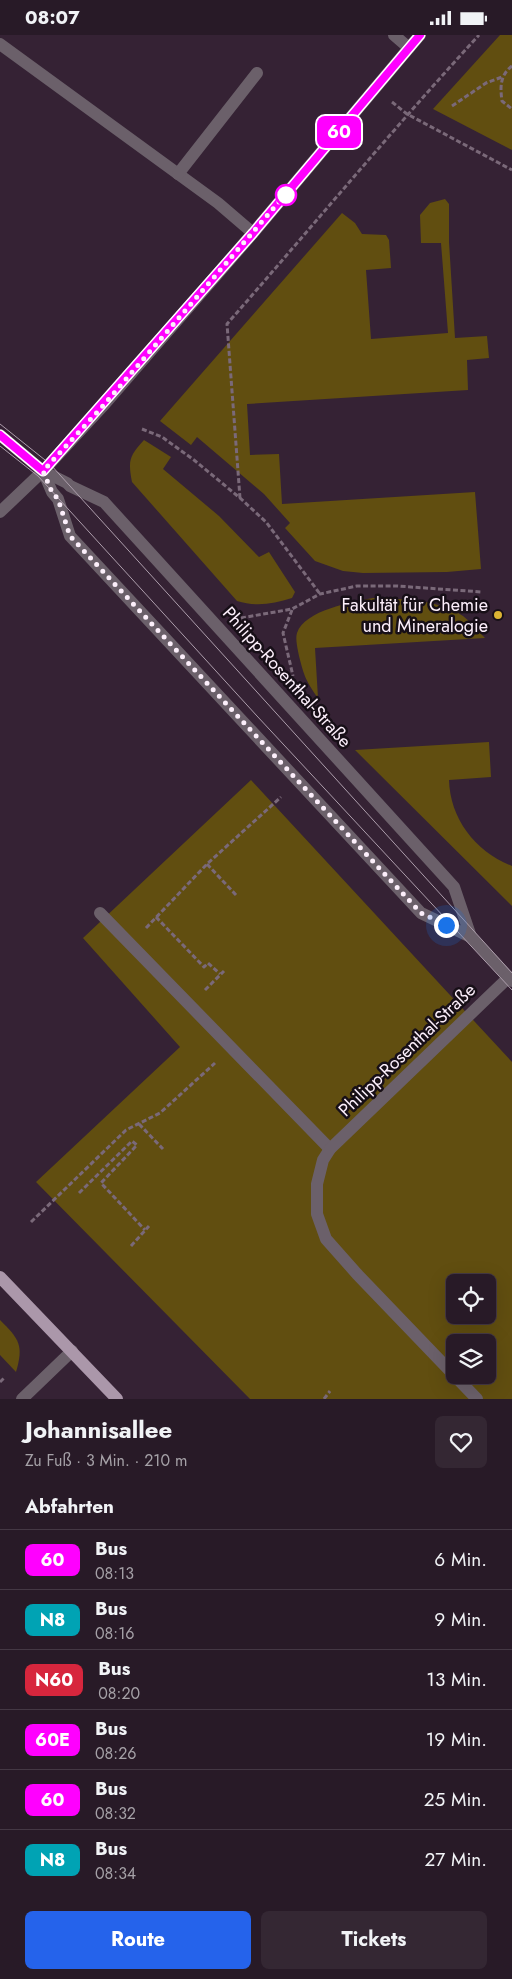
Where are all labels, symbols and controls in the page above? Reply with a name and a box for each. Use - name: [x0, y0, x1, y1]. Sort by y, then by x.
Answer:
- text: 08:07: [25, 4, 80, 31]
- line badge: 60: [316, 116, 362, 148]
- text: 60: [327, 119, 351, 145]
- unlabelled marker: [275, 184, 297, 206]
- place label: Fakultät für Chemie und Mineralogie: [342, 592, 488, 639]
- street label: Philipp-Rosenthal-Straße: [217, 601, 357, 753]
- marker: Fakultät für Chemie und Mineralogie: [492, 609, 504, 621]
- your location: [434, 913, 459, 938]
- street label: Philipp-Rosenthal-Straße: [333, 977, 481, 1123]
- map controls: [446, 1274, 496, 1384]
- button: locate: [446, 1274, 496, 1324]
- button: layers: [446, 1334, 496, 1384]
- text: Johannisallee: [25, 1412, 172, 1447]
- button: heart: [435, 1416, 487, 1468]
- text: Zu Fuß · 3 Min. · 210 m: [25, 1449, 187, 1472]
- text: Abfahrten: [25, 1493, 114, 1520]
- text: Bus: [95, 1535, 127, 1562]
- text: 6 Min.: [434, 1546, 487, 1573]
- text: 60: [41, 1547, 64, 1573]
- text: 08:13: [95, 1562, 134, 1585]
- text: Bus: [95, 1595, 127, 1622]
- text: 9 Min.: [434, 1606, 487, 1633]
- text: N8: [40, 1607, 65, 1633]
- text: 08:16: [95, 1622, 135, 1645]
- text: Bus: [98, 1655, 130, 1682]
- text: 13 Min.: [426, 1666, 487, 1693]
- text: N60: [35, 1667, 73, 1693]
- text: 08:20: [98, 1682, 140, 1705]
- text: Bus: [95, 1715, 127, 1742]
- text: 19 Min.: [426, 1726, 487, 1753]
- text: 60E: [35, 1727, 70, 1753]
- text: 08:26: [95, 1742, 136, 1765]
- text: Bus: [95, 1775, 127, 1802]
- text: 25 Min.: [424, 1786, 487, 1813]
- text: 60: [41, 1787, 64, 1813]
- text: 08:32: [95, 1802, 136, 1825]
- text: Bus: [95, 1835, 127, 1862]
- text: 27 Min.: [425, 1846, 487, 1873]
- text: N8: [40, 1847, 65, 1873]
- text: 08:34: [95, 1862, 136, 1885]
- button: Route: [25, 1911, 251, 1969]
- button: Tickets: [261, 1911, 487, 1969]

